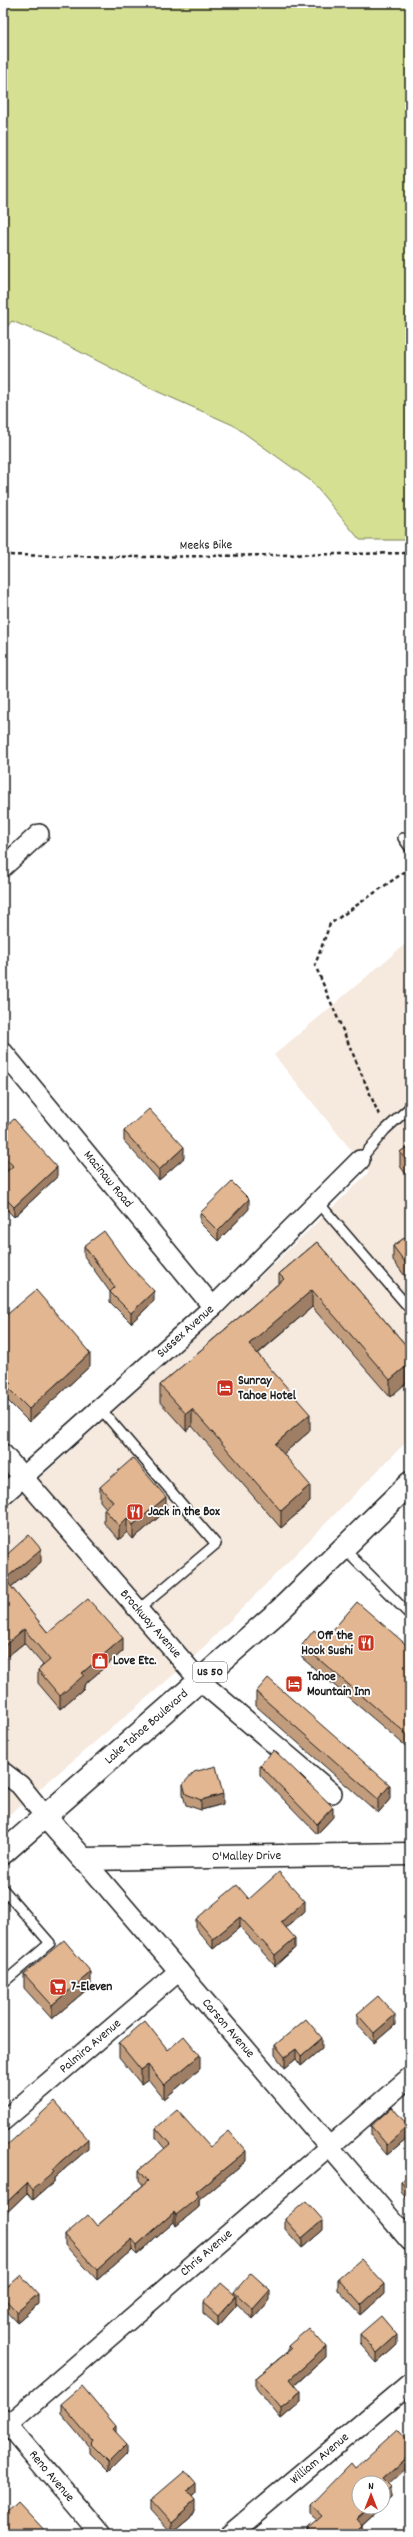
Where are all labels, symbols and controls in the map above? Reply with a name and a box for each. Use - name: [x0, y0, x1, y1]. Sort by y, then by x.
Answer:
- street label: Meeks Bike: [180, 536, 233, 556]
- street label: Macinaw Road: [79, 1147, 137, 1212]
- street label: Sussex Avenue: [153, 1300, 219, 1363]
- place label: Sunray Tahoe Hotel: [238, 1372, 297, 1406]
- hotel icon: Sunray Tahoe Hotel: [215, 1378, 235, 1398]
- restaurant icon: Jack in the Box: [125, 1502, 145, 1522]
- place label: Jack in the Box: [148, 1503, 220, 1522]
- street label: Brockway Avenue: [115, 1585, 186, 1663]
- place label: Off the Hook Sushi: [301, 1627, 354, 1661]
- restaurant icon: Off the Hook Sushi: [356, 1633, 376, 1653]
- shop icon: Love Etc.: [90, 1651, 110, 1671]
- place label: Love Etc.: [113, 1652, 156, 1671]
- road number: US 50: [193, 1662, 227, 1682]
- place label: Tahoe Mountain Inn: [307, 1668, 370, 1702]
- hotel icon: Tahoe Mountain Inn: [284, 1674, 304, 1694]
- street label: Lake Tahoe Boulevard: [100, 1685, 193, 1769]
- street label: O'Malley Drive: [212, 1846, 282, 1867]
- supermarket icon: 7-Eleven: [48, 1977, 68, 1997]
- place label: 7-Eleven: [71, 1978, 112, 1997]
- street label: Carson Avenue: [197, 1994, 259, 2063]
- street label: Palmira Avenue: [55, 2014, 126, 2078]
- street label: Chris Avenue: [176, 2225, 237, 2281]
- street label: William Avenue: [286, 2428, 354, 2489]
- street label: Reno Avenue: [24, 2446, 79, 2507]
- north arrow: [351, 2475, 391, 2515]
- text: N: [368, 2479, 374, 2495]

